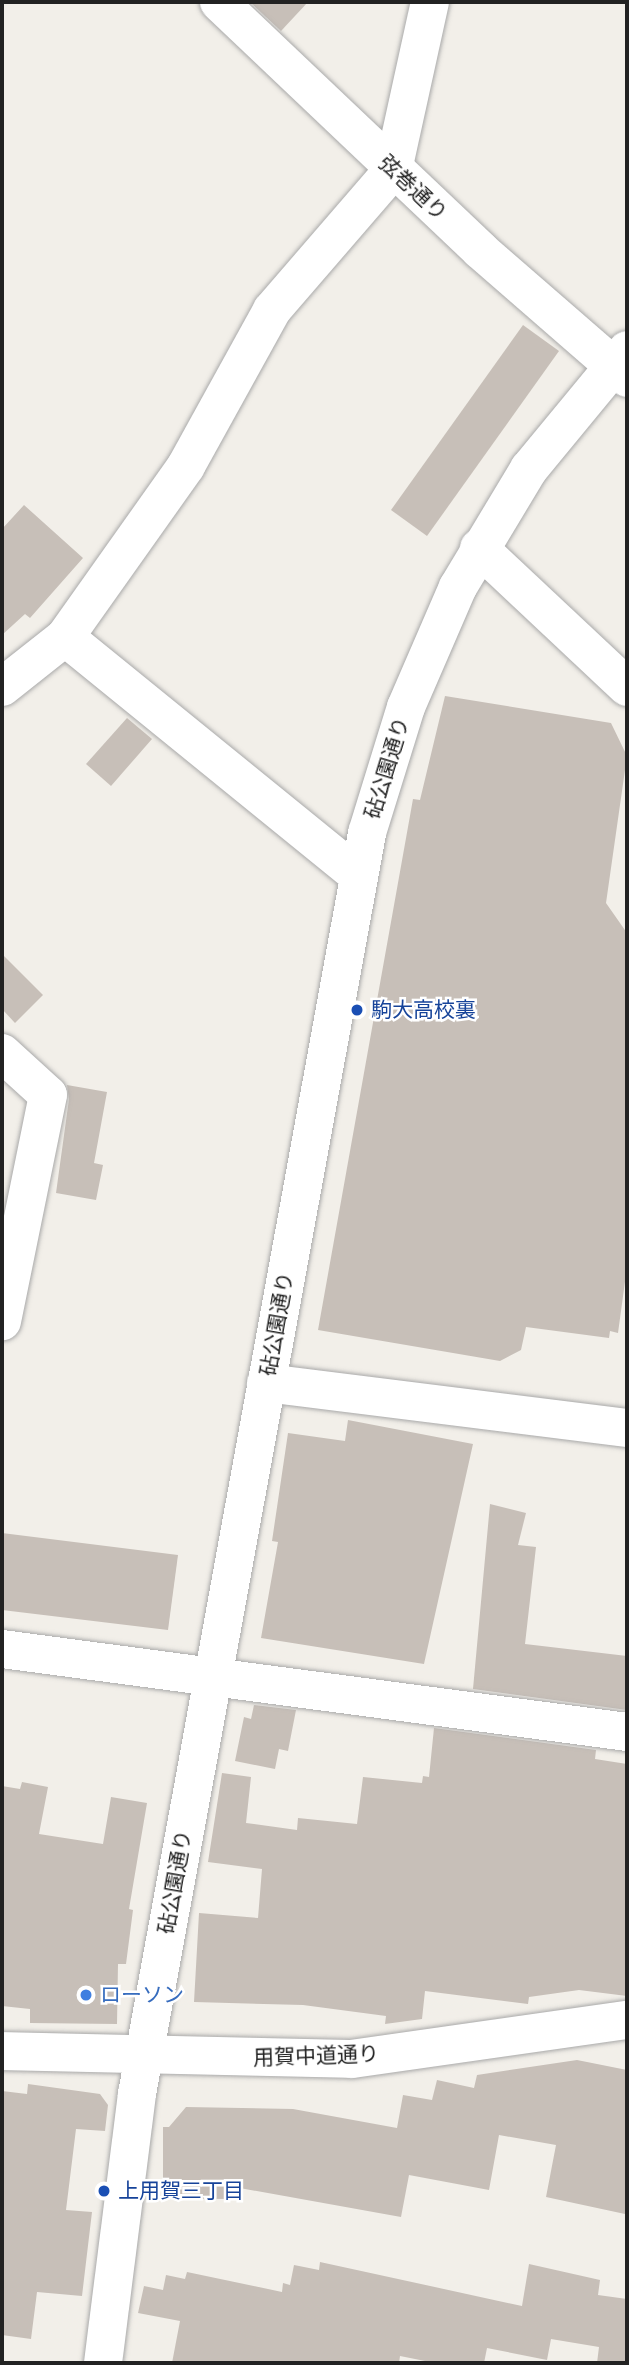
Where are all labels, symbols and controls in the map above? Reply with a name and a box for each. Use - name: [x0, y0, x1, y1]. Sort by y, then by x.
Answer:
- street label: 弦巻通り: [374, 150, 452, 226]
- street label: 砧公園通り: [360, 714, 414, 822]
- place label: 駒大高校裏: [371, 997, 476, 1023]
- marker: 駒大高校裏: [349, 1002, 365, 1018]
- street label: 砧公園通り: [255, 1270, 299, 1378]
- street label: 砧公園通り: [153, 1828, 197, 1936]
- place label: ローソン: [100, 1982, 184, 2008]
- marker: ローソン: [78, 1987, 94, 2003]
- street label: 用賀中道通り: [253, 2041, 379, 2071]
- place label: 上用賀三丁目: [118, 2178, 244, 2204]
- marker: 上用賀三丁目: [96, 2183, 112, 2199]

